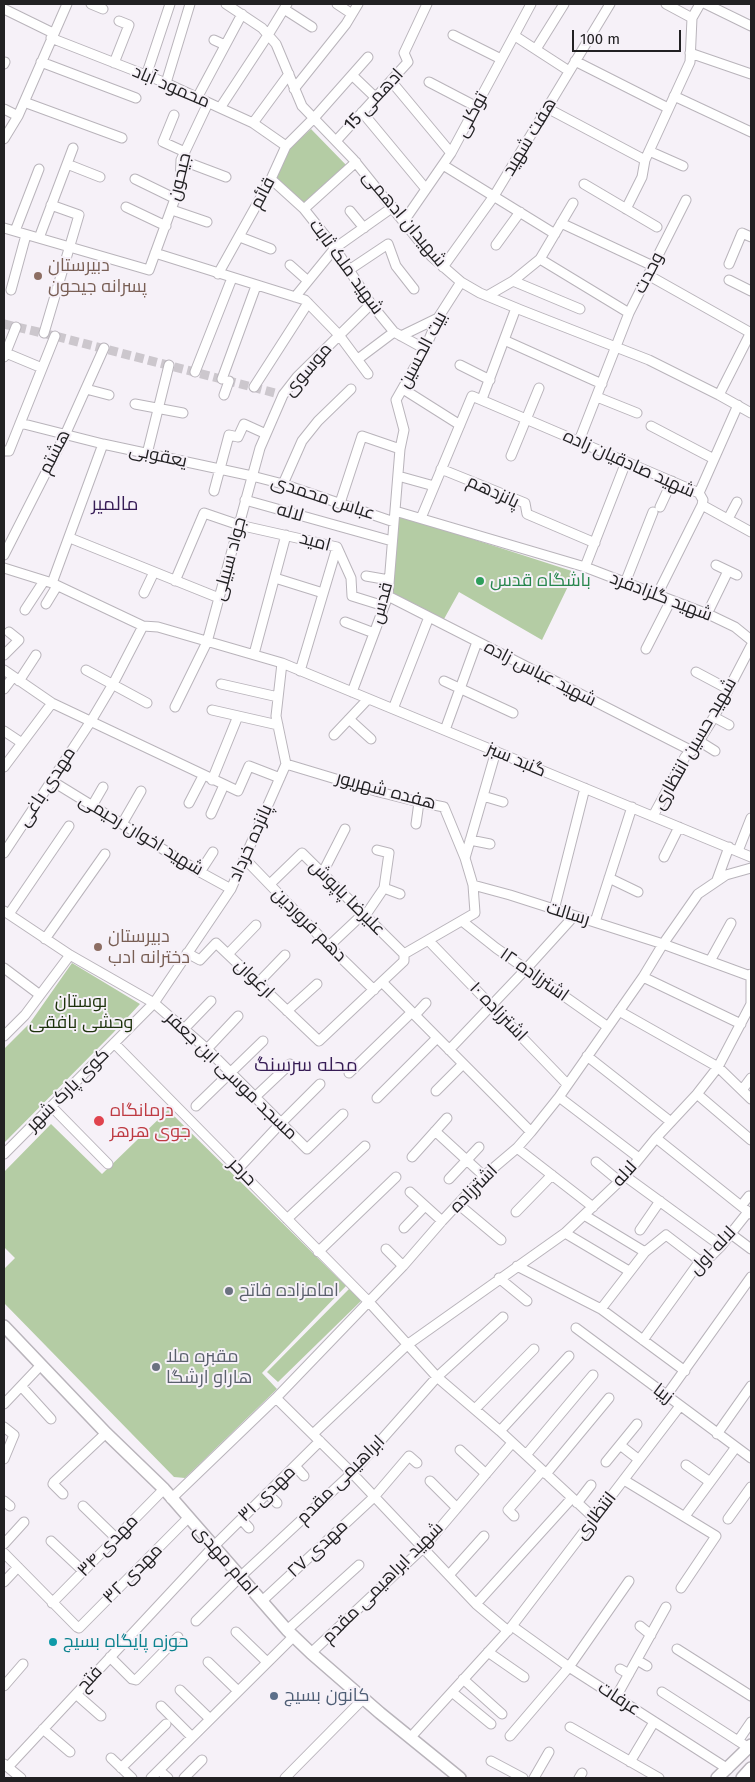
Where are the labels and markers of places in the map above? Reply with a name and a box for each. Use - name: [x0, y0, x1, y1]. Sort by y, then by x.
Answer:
- place label: دبیرستان پسرانه جیحون: [48, 255, 147, 298]
- marker: دبیرستان پسرانه جیحون: [32, 270, 44, 282]
- place label: باشگاه قدس: [490, 570, 591, 592]
- marker: باشگاه قدس: [474, 575, 486, 587]
- place label: دبیرستان دخترانه ادب: [108, 926, 190, 969]
- marker: دبیرستان دخترانه ادب: [92, 941, 104, 953]
- place label: درمانگاه جوی هرهر: [110, 1100, 191, 1142]
- marker: درمانگاه جوی هرهر: [92, 1114, 106, 1128]
- place label: امامزاده فاتح: [239, 1280, 339, 1302]
- marker: امامزاده فاتح: [223, 1285, 235, 1297]
- place label: مقبره ملا هاراو ارشگا: [166, 1346, 252, 1388]
- marker: مقبره ملا هاراو ارشگا: [150, 1361, 162, 1373]
- place label: حوزه پایگاه بسیج: [63, 1631, 189, 1653]
- marker: حوزه پایگاه بسیج: [47, 1636, 59, 1648]
- place label: کانون بسیج: [284, 1685, 369, 1707]
- marker: کانون بسیج: [268, 1690, 280, 1702]

